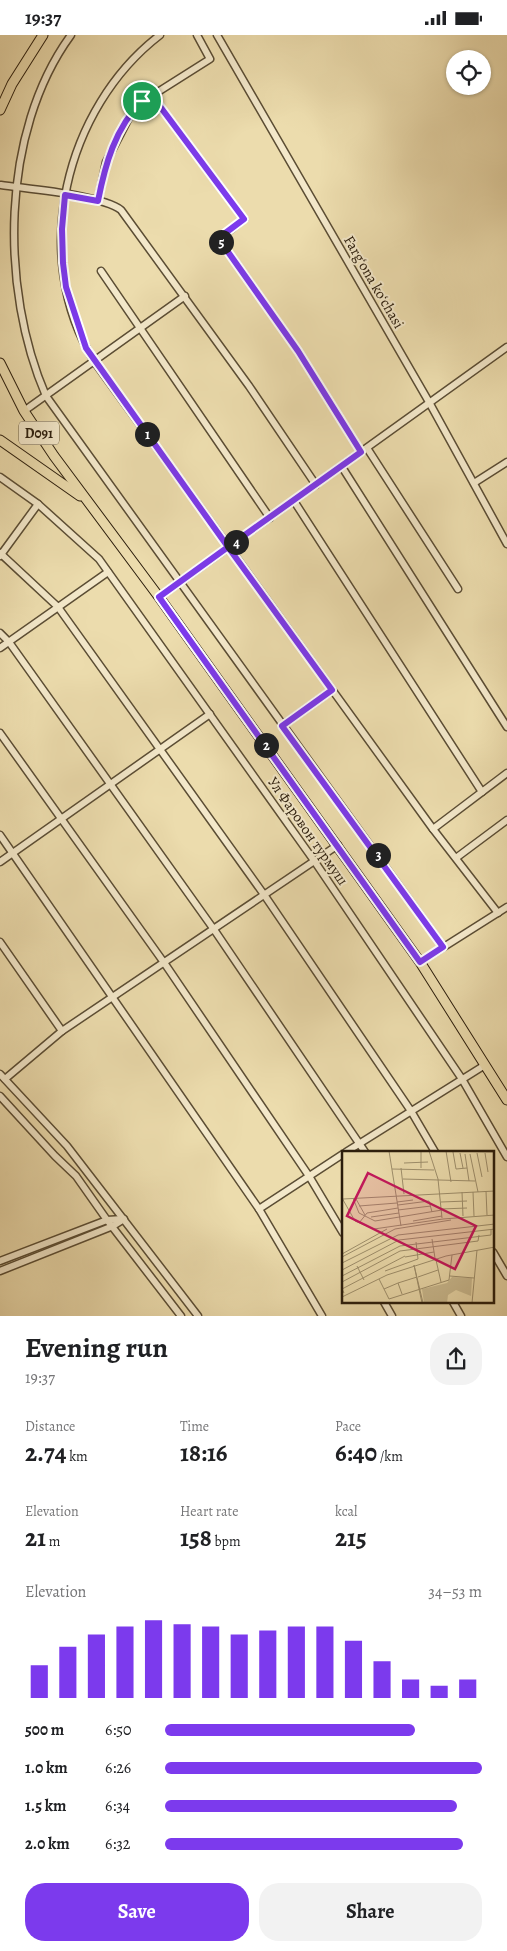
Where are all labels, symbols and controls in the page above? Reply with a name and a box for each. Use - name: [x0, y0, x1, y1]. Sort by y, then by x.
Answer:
- text: 19:37: [25, 5, 61, 31]
- map controls: [446, 50, 491, 95]
- button: locate: [446, 50, 491, 95]
- pin: [121, 80, 163, 122]
- icon: arrive: [128, 87, 156, 115]
- pin: 5: [208, 229, 234, 255]
- street label: Fargʻona koʻchasi: [339, 232, 409, 332]
- text: 5: [219, 233, 224, 252]
- road number: D091: [19, 421, 59, 444]
- pin: 1: [134, 421, 160, 447]
- text: 1: [145, 425, 150, 444]
- pin: 4: [224, 529, 248, 555]
- text: 4: [233, 533, 240, 552]
- pin: 2: [254, 733, 278, 757]
- text: 2: [263, 736, 270, 755]
- street label: Ул Фаровон турмуш: [263, 773, 353, 889]
- pin: 3: [366, 843, 390, 867]
- text: 3: [375, 846, 382, 865]
- inset map: [342, 1151, 494, 1303]
- text: Evening run: [25, 1329, 168, 1367]
- button: share: [430, 1333, 482, 1385]
- text: 19:37: [25, 1367, 55, 1389]
- text: Distance: [25, 1417, 75, 1436]
- text: Time: [180, 1417, 209, 1436]
- text: Pace: [335, 1417, 361, 1436]
- text: 2.74: [25, 1436, 66, 1470]
- text: 18:16: [180, 1436, 228, 1470]
- text: 6:40: [335, 1436, 377, 1470]
- text: km: [66, 1447, 88, 1466]
- text: /km: [377, 1447, 403, 1466]
- text: Elevation: [25, 1502, 79, 1521]
- text: Heart rate: [180, 1502, 238, 1521]
- text: kcal: [335, 1502, 357, 1521]
- text: 21: [25, 1521, 46, 1555]
- text: 158: [180, 1521, 212, 1555]
- text: 215: [335, 1521, 367, 1555]
- text: m: [46, 1532, 60, 1551]
- text: bpm: [212, 1532, 241, 1551]
- text: Elevation: [25, 1581, 86, 1603]
- text: 34–53 m: [428, 1581, 482, 1603]
- text: 500 m: [25, 1719, 64, 1741]
- text: 6:50: [105, 1719, 132, 1741]
- text: 1.0 km: [25, 1757, 68, 1779]
- text: 6:26: [105, 1757, 131, 1779]
- text: 1.5 km: [25, 1795, 66, 1817]
- text: 6:34: [105, 1795, 130, 1817]
- text: 2.0 km: [25, 1833, 70, 1855]
- text: 6:32: [105, 1833, 130, 1855]
- button: Save: [25, 1883, 249, 1941]
- button: Share: [259, 1883, 482, 1941]

